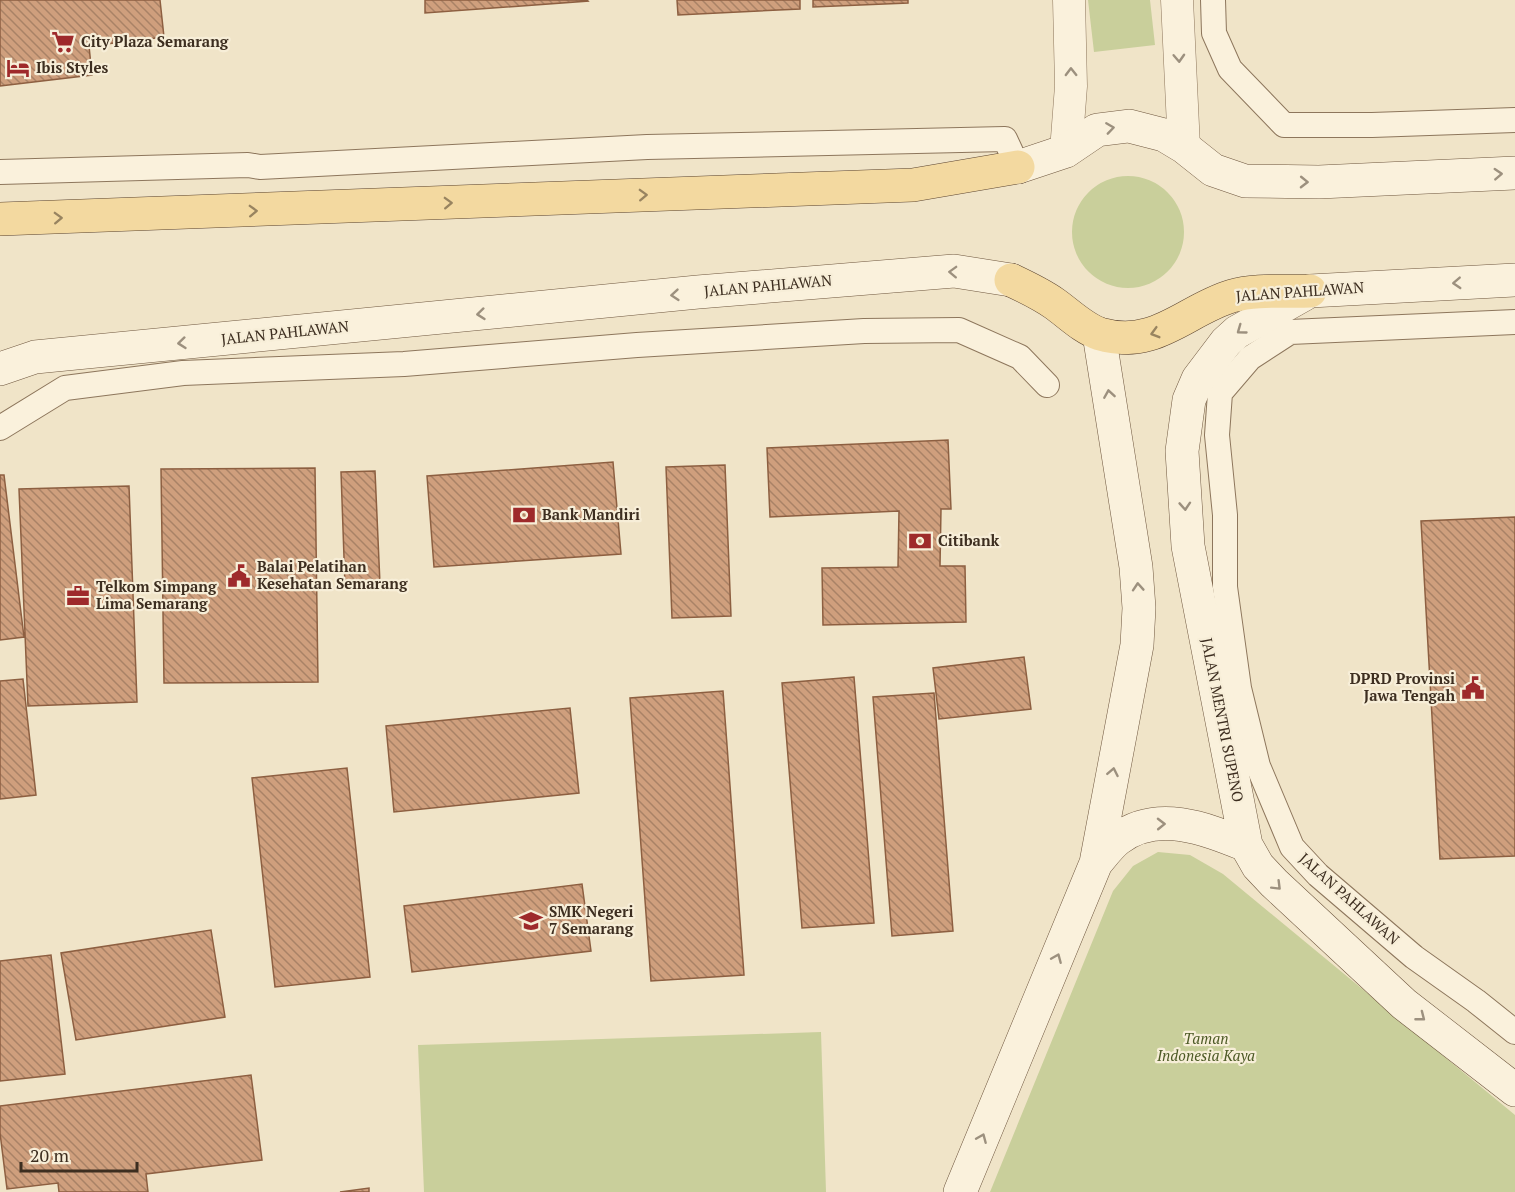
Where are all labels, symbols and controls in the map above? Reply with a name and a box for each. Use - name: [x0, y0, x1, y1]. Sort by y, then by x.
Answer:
- supermarket icon: City Plaza Semarang: [50, 29, 76, 55]
- place label: City Plaza Semarang: [81, 31, 229, 51]
- one-way arrow: [1172, 54, 1185, 63]
- hotel icon: Ibis Styles: [5, 55, 31, 81]
- place label: Ibis Styles: [36, 57, 108, 77]
- one-way arrow: [1065, 67, 1077, 76]
- one-way arrow: [1105, 122, 1114, 134]
- one-way arrow: [1494, 167, 1503, 180]
- one-way arrow: [1299, 176, 1308, 188]
- one-way arrow: [638, 189, 647, 202]
- one-way arrow: [444, 197, 453, 210]
- one-way arrow: [249, 205, 258, 218]
- one-way arrow: [54, 212, 63, 225]
- one-way arrow: [948, 266, 957, 278]
- street label: JALAN PAHLAWAN: [703, 269, 833, 301]
- one-way arrow: [1452, 276, 1461, 289]
- street label: JALAN PAHLAWAN: [1235, 277, 1365, 305]
- one-way arrow: [671, 288, 680, 301]
- one-way arrow: [476, 307, 486, 320]
- street label: JALAN PAHLAWAN: [220, 315, 350, 349]
- one-way arrow: [1236, 322, 1247, 333]
- one-way arrow: [1150, 326, 1161, 338]
- one-way arrow: [178, 336, 187, 349]
- one-way arrow: [1103, 390, 1116, 400]
- one-way arrow: [1178, 501, 1191, 510]
- bank icon: Bank Mandiri: [511, 502, 537, 528]
- place label: Bank Mandiri: [542, 504, 640, 524]
- bank icon: Citibank: [907, 528, 933, 554]
- place label: Citibank: [938, 530, 1000, 550]
- place label: Balai Pelatihan Kesehatan Semarang: [257, 556, 408, 593]
- public building icon: Balai Pelatihan Kesehatan Semarang: [226, 563, 252, 589]
- place label: Telkom Simpang Lima Semarang: [96, 576, 217, 613]
- one-way arrow: [1132, 582, 1145, 591]
- office icon: Telkom Simpang Lima Semarang: [65, 583, 91, 609]
- street label: JALAN MENTRI SUPENO: [1197, 636, 1249, 804]
- place label: DPRD Provinsi Jawa Tengah: [1350, 668, 1455, 705]
- public building icon: DPRD Provinsi Jawa Tengah: [1460, 675, 1486, 701]
- one-way arrow: [1106, 768, 1119, 778]
- one-way arrow: [1157, 817, 1166, 830]
- street label: JALAN PAHLAWAN: [1295, 848, 1404, 949]
- one-way arrow: [1270, 878, 1281, 889]
- place label: SMK Negeri 7 Semarang: [549, 901, 634, 938]
- school or university icon: SMK Negeri 7 Semarang: [518, 908, 544, 934]
- one-way arrow: [1050, 953, 1062, 964]
- one-way arrow: [1414, 1010, 1425, 1021]
- park label: Taman Indonesia Kaya: [1156, 1028, 1255, 1065]
- one-way arrow: [975, 1133, 987, 1144]
- scale bar: [21, 1135, 136, 1173]
- text: 20 m: [30, 1143, 70, 1167]

